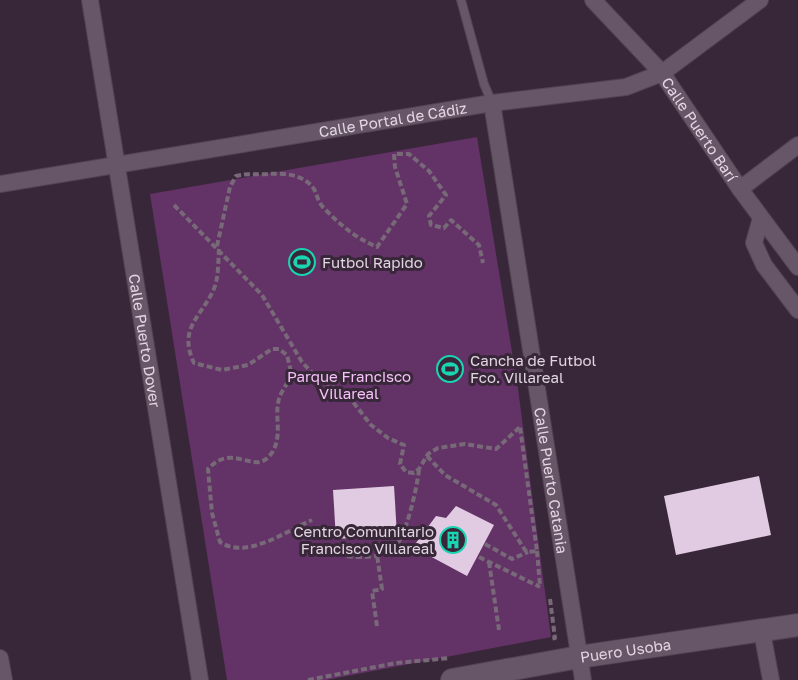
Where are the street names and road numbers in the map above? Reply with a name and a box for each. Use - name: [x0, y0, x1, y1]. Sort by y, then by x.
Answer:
- street label: Calle Puerto Barí: [658, 74, 742, 185]
- street label: Calle Portal de Cádiz: [317, 98, 468, 140]
- street label: Calle Puerto Dover: [125, 272, 165, 409]
- street label: Calle Puerto Catania: [531, 406, 572, 555]
- street label: Puero Usoba: [579, 635, 672, 666]

